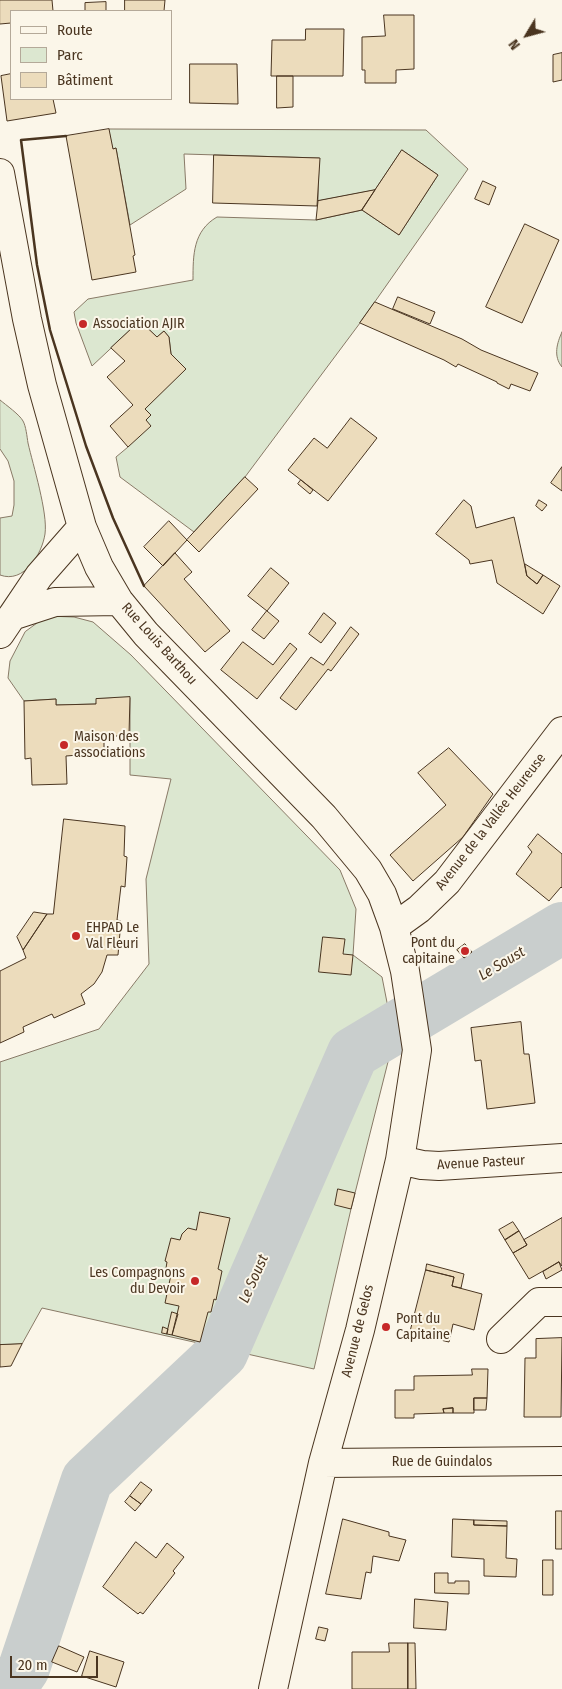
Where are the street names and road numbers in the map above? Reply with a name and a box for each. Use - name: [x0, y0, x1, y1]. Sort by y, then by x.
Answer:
- street label: Rue Louis Barthou: [118, 600, 200, 688]
- street label: Avenue de la Vallée Heureuse: [432, 750, 550, 894]
- street label: Avenue Pasteur: [437, 1152, 525, 1174]
- street label: Avenue de Gelos: [338, 1283, 378, 1379]
- street label: Rue de Guindalos: [392, 1454, 492, 1470]

